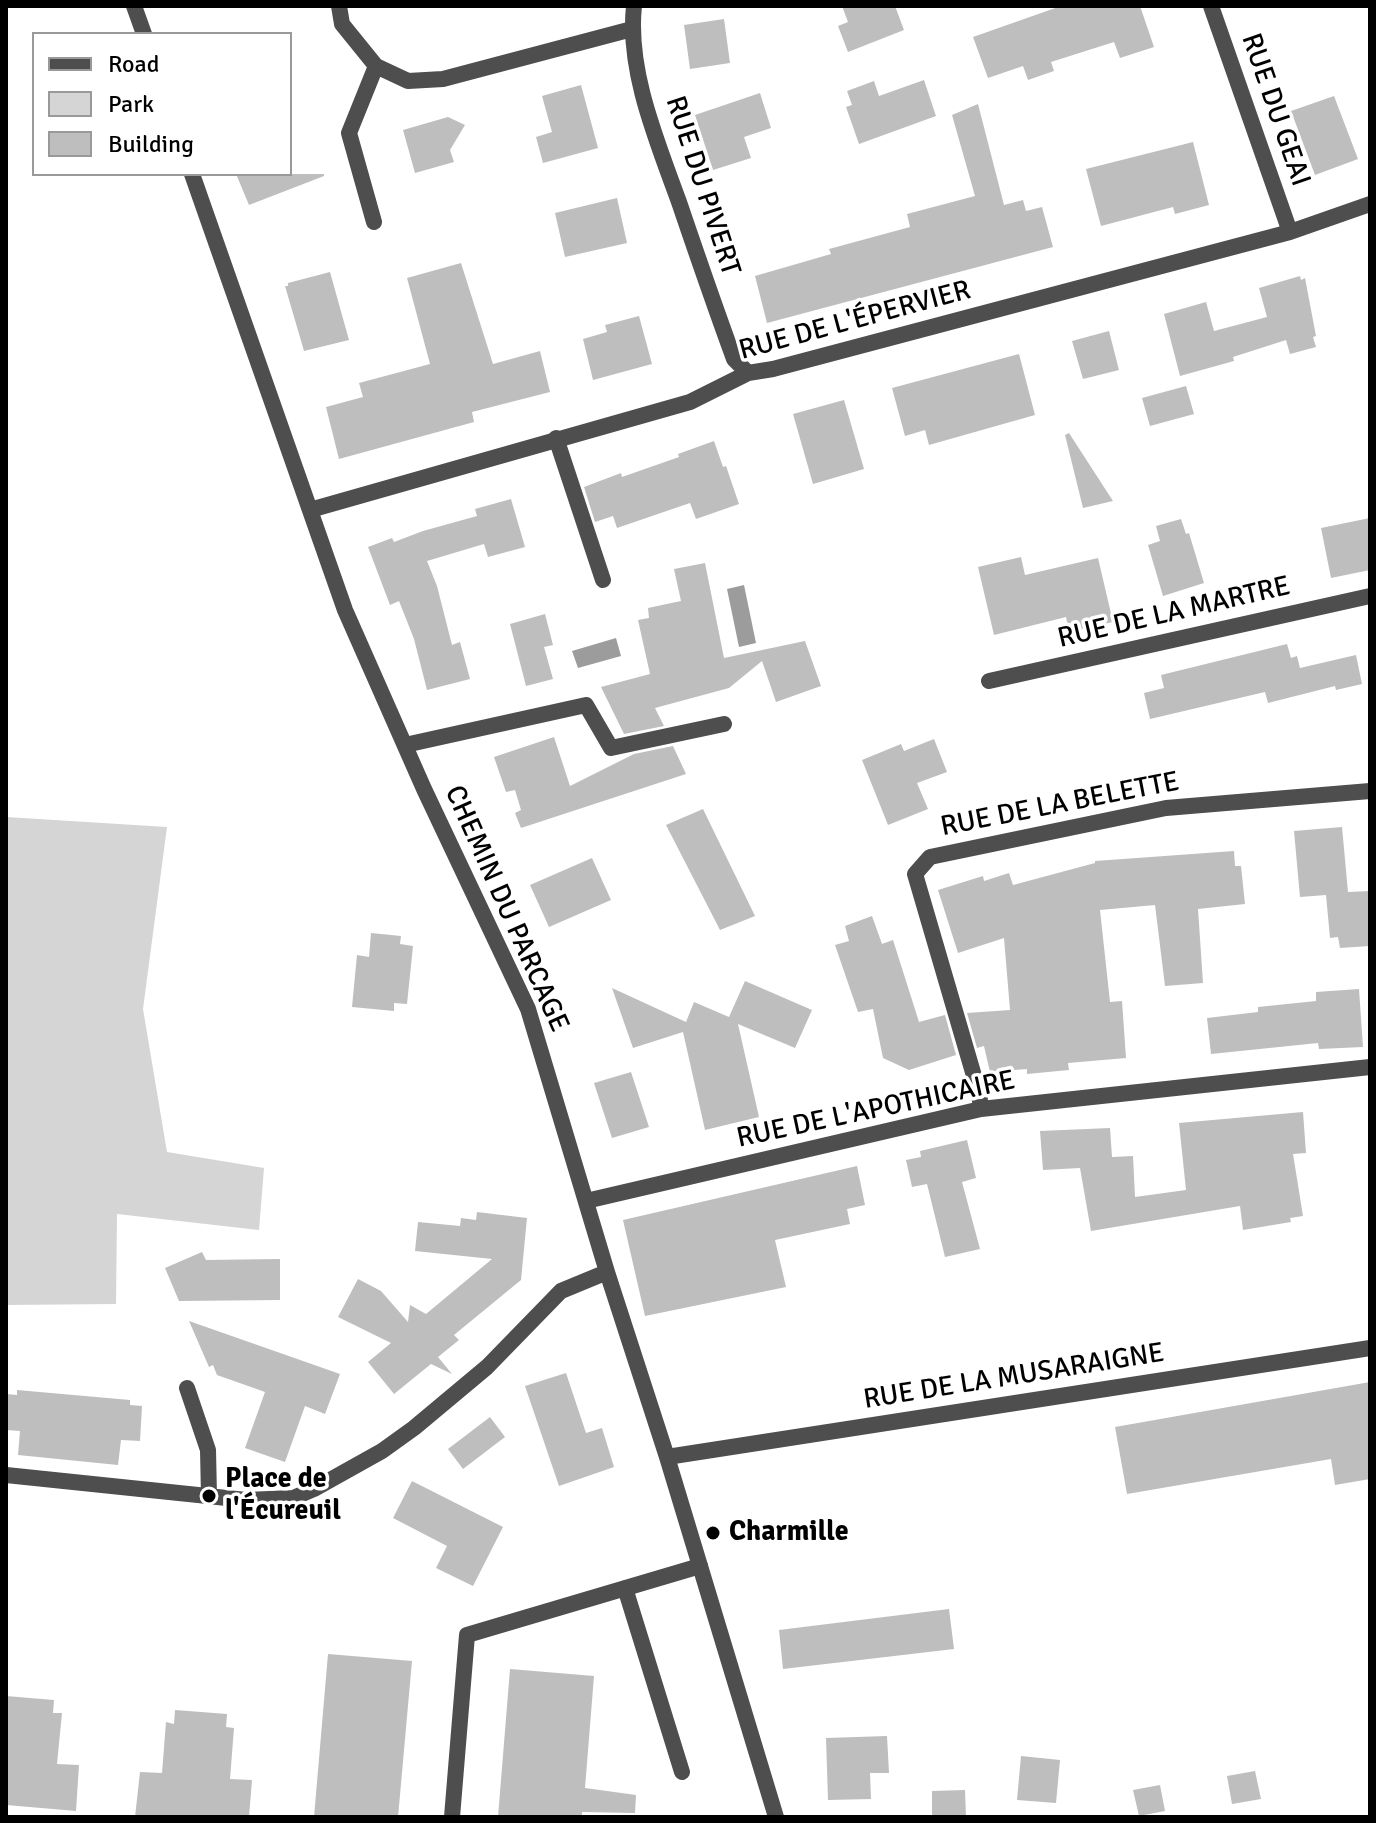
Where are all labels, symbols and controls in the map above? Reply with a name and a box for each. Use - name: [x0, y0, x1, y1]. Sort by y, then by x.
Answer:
- street label: RUE DU GEAI: [1233, 29, 1317, 191]
- legend: [32, 32, 292, 176]
- text: Road: [108, 49, 159, 79]
- text: Park: [108, 89, 154, 119]
- street label: RUE DU PIVERT: [657, 92, 747, 280]
- text: Building: [108, 129, 194, 159]
- street label: RUE DE L'ÉPERVIER: [736, 274, 974, 368]
- street label: RUE DE LA MARTRE: [1054, 570, 1294, 656]
- street label: RUE DE LA BELETTE: [938, 765, 1182, 845]
- street label: CHEMIN DU PARCAGE: [437, 781, 575, 1037]
- street label: RUE DE L'APOTHICAIRE: [734, 1064, 1018, 1156]
- street label: RUE DE LA MUSARAIGNE: [861, 1337, 1167, 1417]
- place label: Place de l'Écureuil: [225, 1463, 341, 1529]
- marker: Place de l'Écureuil: [200, 1487, 218, 1505]
- place label: Charmille: [729, 1516, 849, 1550]
- marker: Charmille: [704, 1524, 722, 1542]

